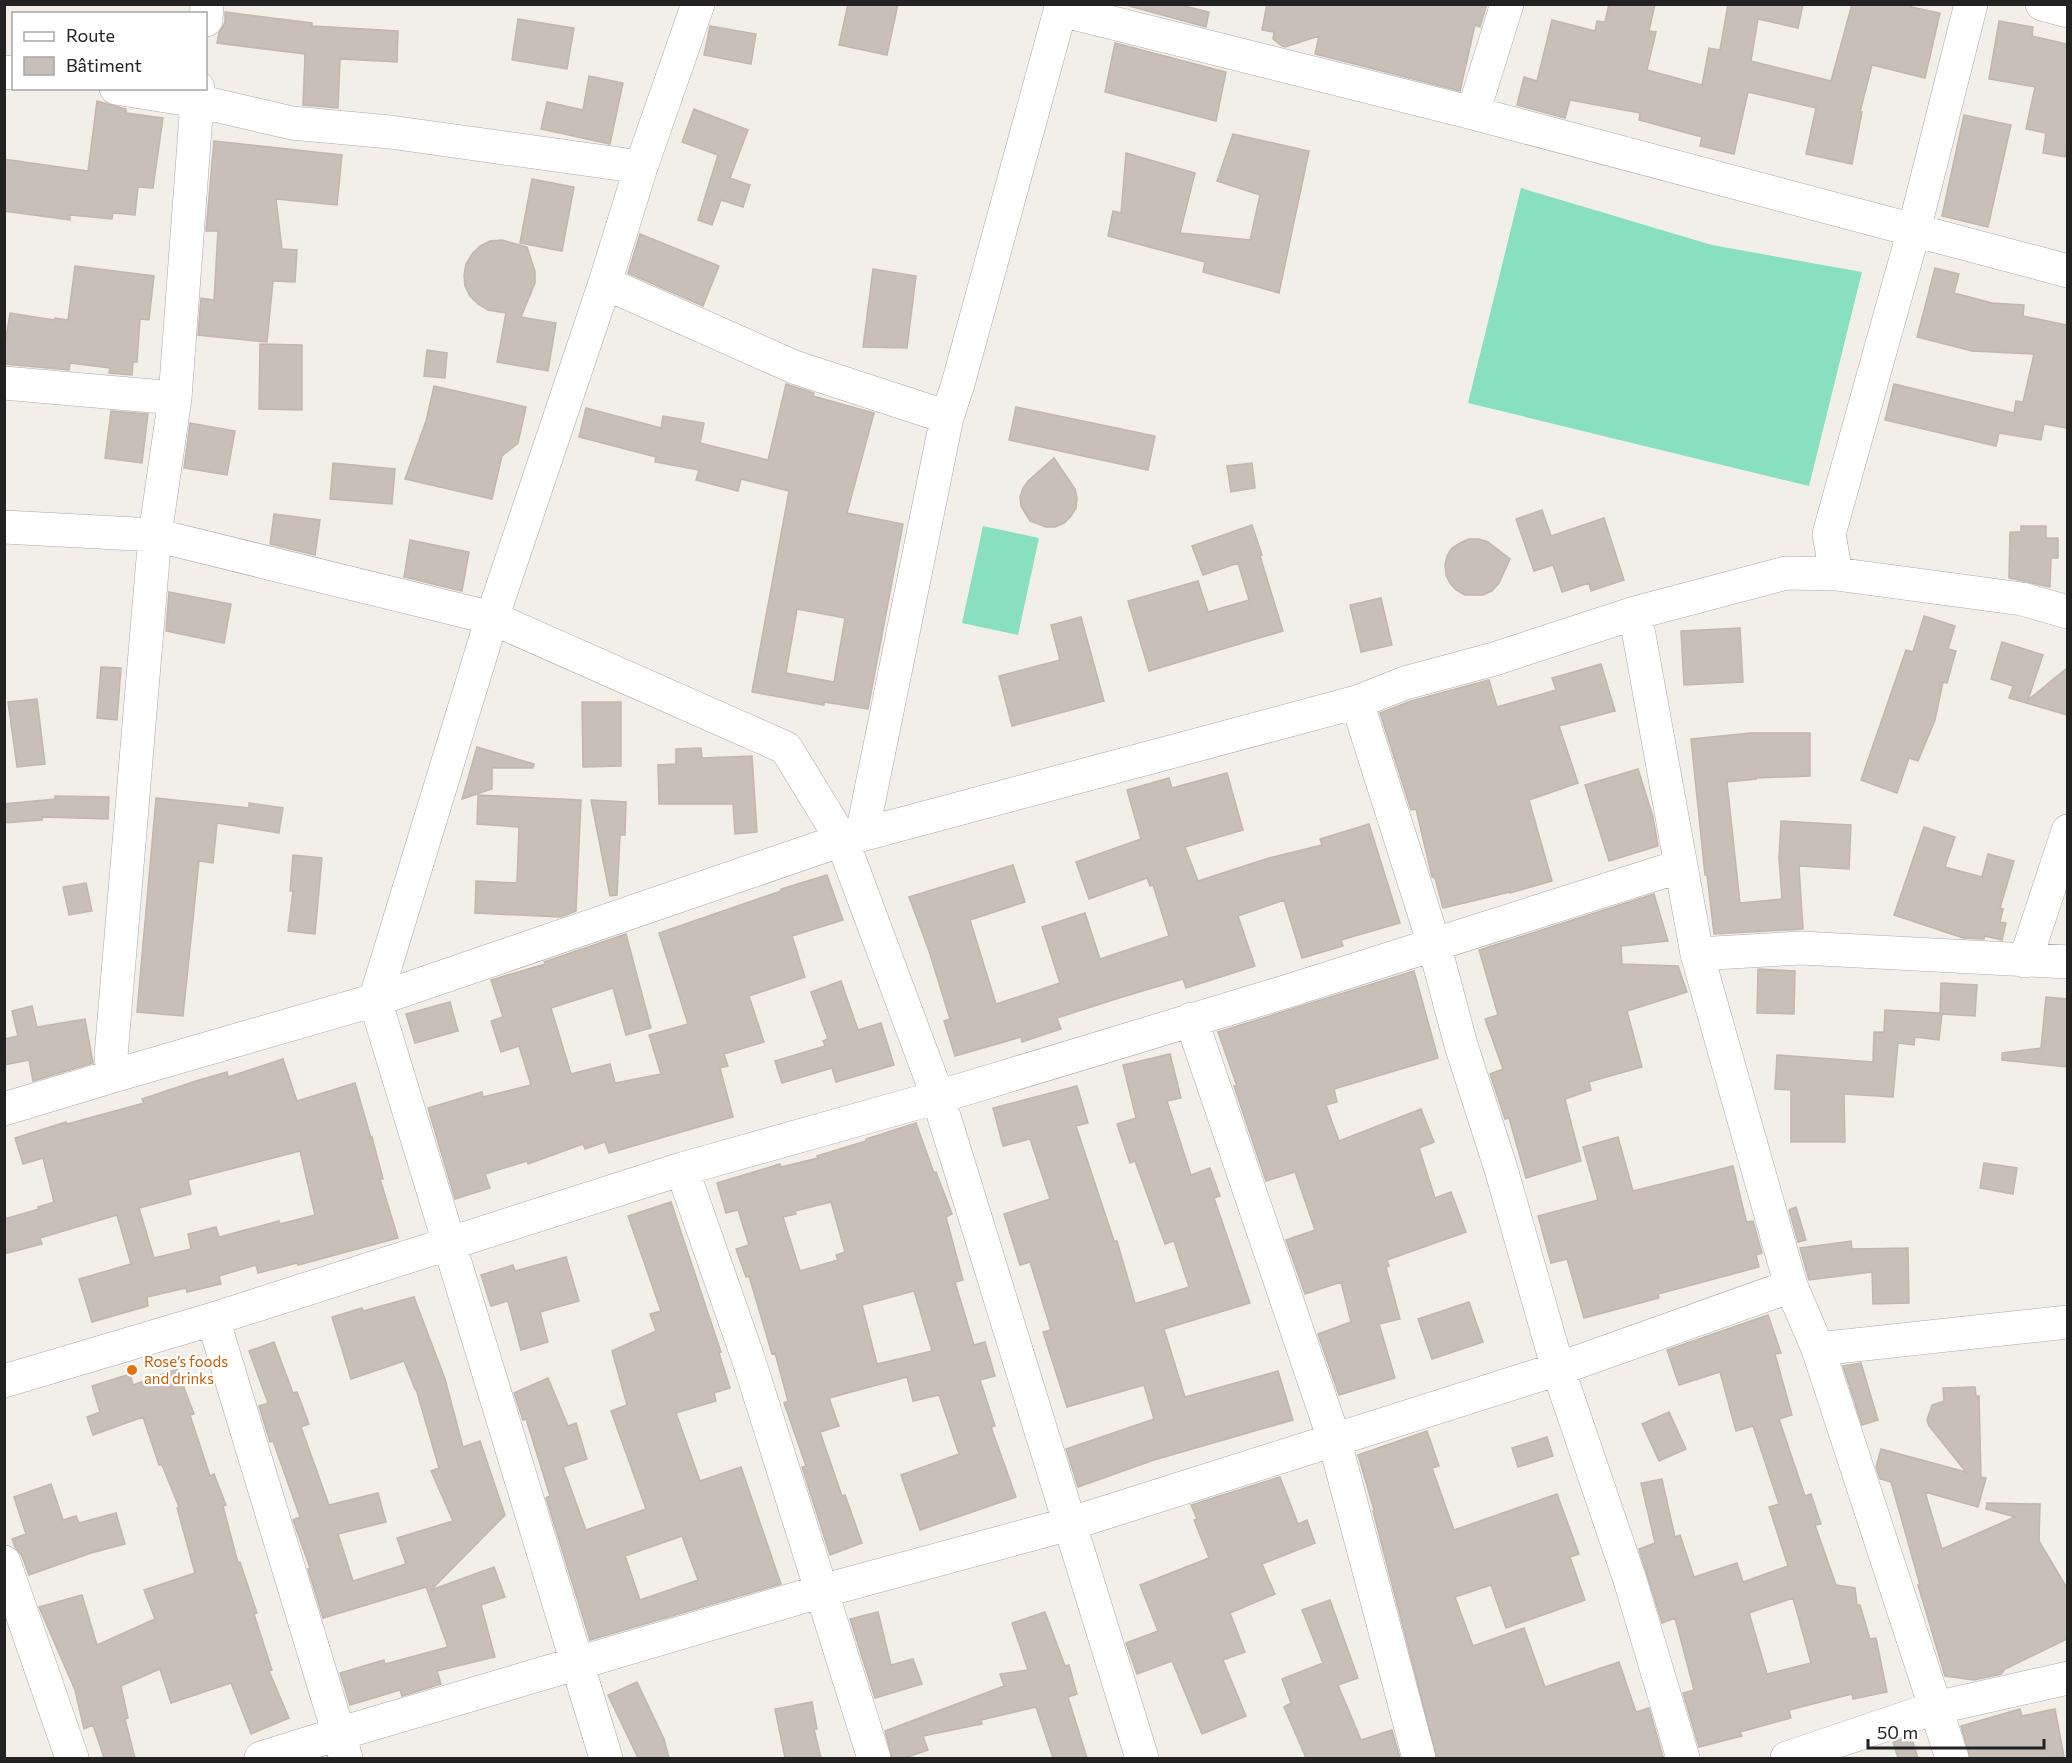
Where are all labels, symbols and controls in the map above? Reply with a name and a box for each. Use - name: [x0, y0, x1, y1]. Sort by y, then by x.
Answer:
- legend: [12, 12, 207, 90]
- text: Route: [66, 24, 115, 46]
- text: Bâtiment: [66, 54, 142, 76]
- place label: Rose’s foods and drinks: [144, 1352, 228, 1387]
- marker: Rose’s foods and drinks: [125, 1363, 139, 1377]
- scale bar: [1868, 1712, 2044, 1750]
- text: 50 m: [1877, 1721, 1918, 1743]

